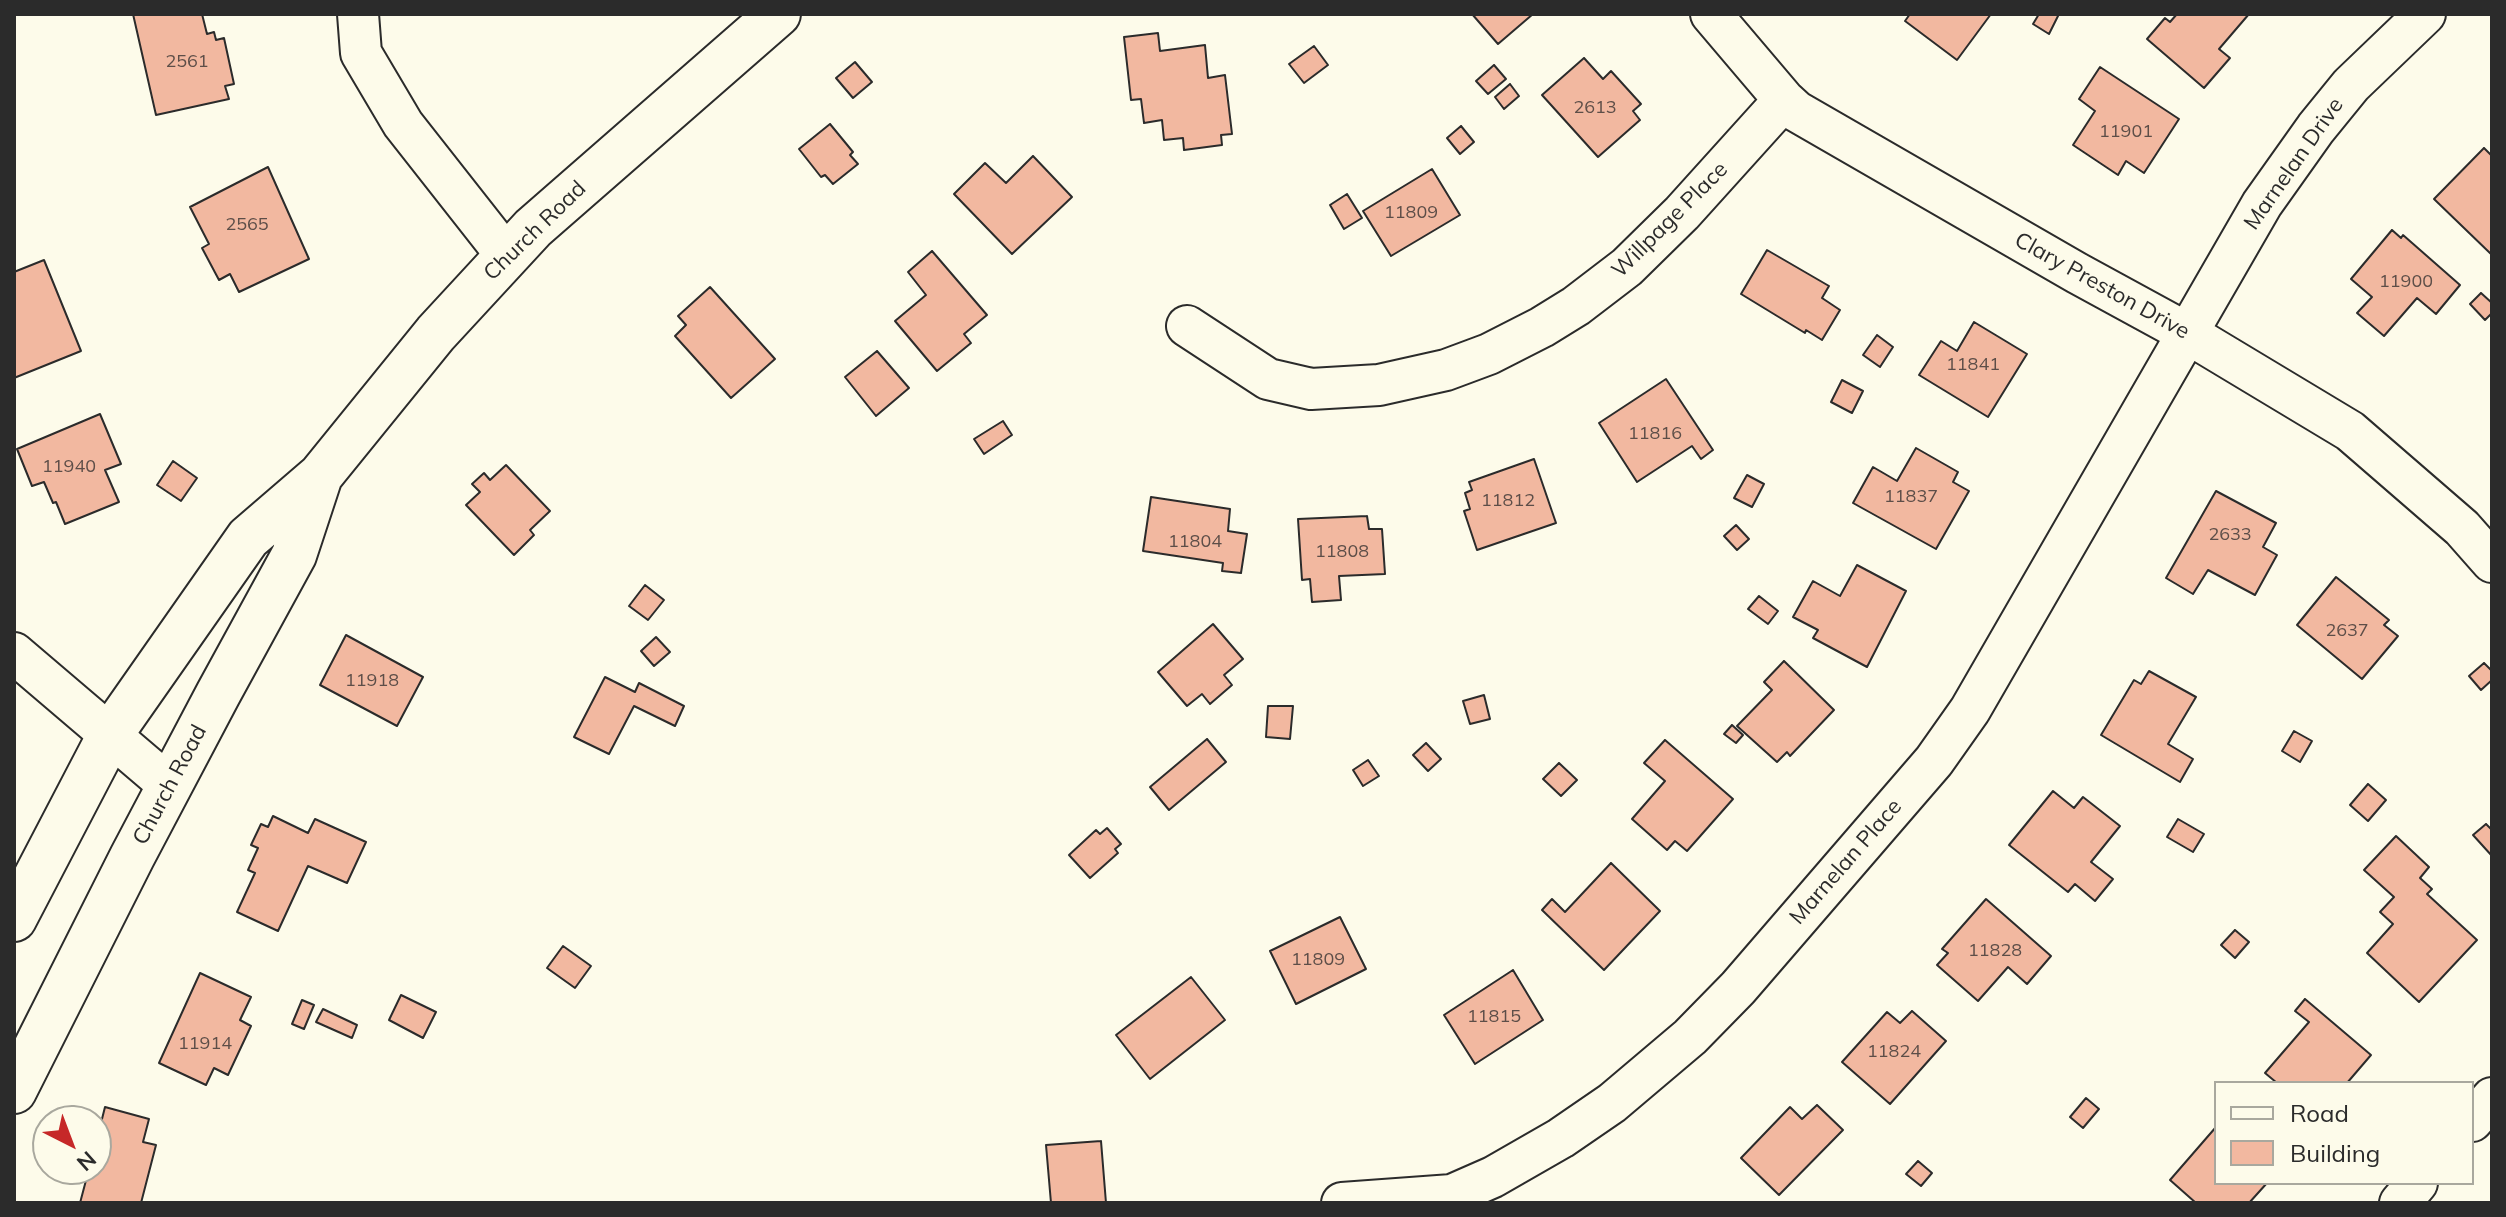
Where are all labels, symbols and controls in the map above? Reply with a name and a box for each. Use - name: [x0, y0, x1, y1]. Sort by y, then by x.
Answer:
- house number: 2561: [165, 51, 209, 73]
- street label: Marnelan Drive: [2239, 93, 2349, 235]
- house number: 2613: [1573, 97, 1617, 119]
- house number: 11901: [2099, 121, 2153, 143]
- street label: Willpage Place: [1607, 157, 1733, 283]
- street label: Church Road: [478, 176, 592, 286]
- house number: 11809: [1384, 202, 1438, 224]
- house number: 2565: [225, 214, 269, 236]
- street label: Clary Preston Drive: [2010, 227, 2194, 345]
- house number: 11900: [2379, 271, 2433, 293]
- house number: 11841: [1946, 354, 2000, 376]
- house number: 11816: [1628, 423, 1682, 445]
- house number: 11940: [42, 456, 96, 478]
- house number: 11837: [1884, 486, 1938, 508]
- house number: 11812: [1481, 490, 1535, 512]
- house number: 2633: [2208, 524, 2252, 546]
- house number: 11804: [1168, 531, 1222, 553]
- house number: 11808: [1315, 541, 1369, 563]
- house number: 2637: [2325, 620, 2369, 642]
- house number: 11918: [345, 670, 399, 692]
- street label: Church Road: [127, 721, 213, 849]
- street label: Marnelan Place: [1784, 794, 1908, 930]
- house number: 11828: [1968, 940, 2022, 962]
- house number: 11809: [1291, 949, 1345, 971]
- house number: 11815: [1467, 1006, 1521, 1028]
- house number: 11914: [178, 1033, 232, 1055]
- house number: 11824: [1867, 1041, 1921, 1063]
- legend: [2214, 1081, 2474, 1185]
- text: Road: [2290, 1098, 2349, 1128]
- north arrow: [32, 1105, 112, 1185]
- text: Building: [2290, 1138, 2380, 1168]
- text: N: [71, 1145, 102, 1177]

